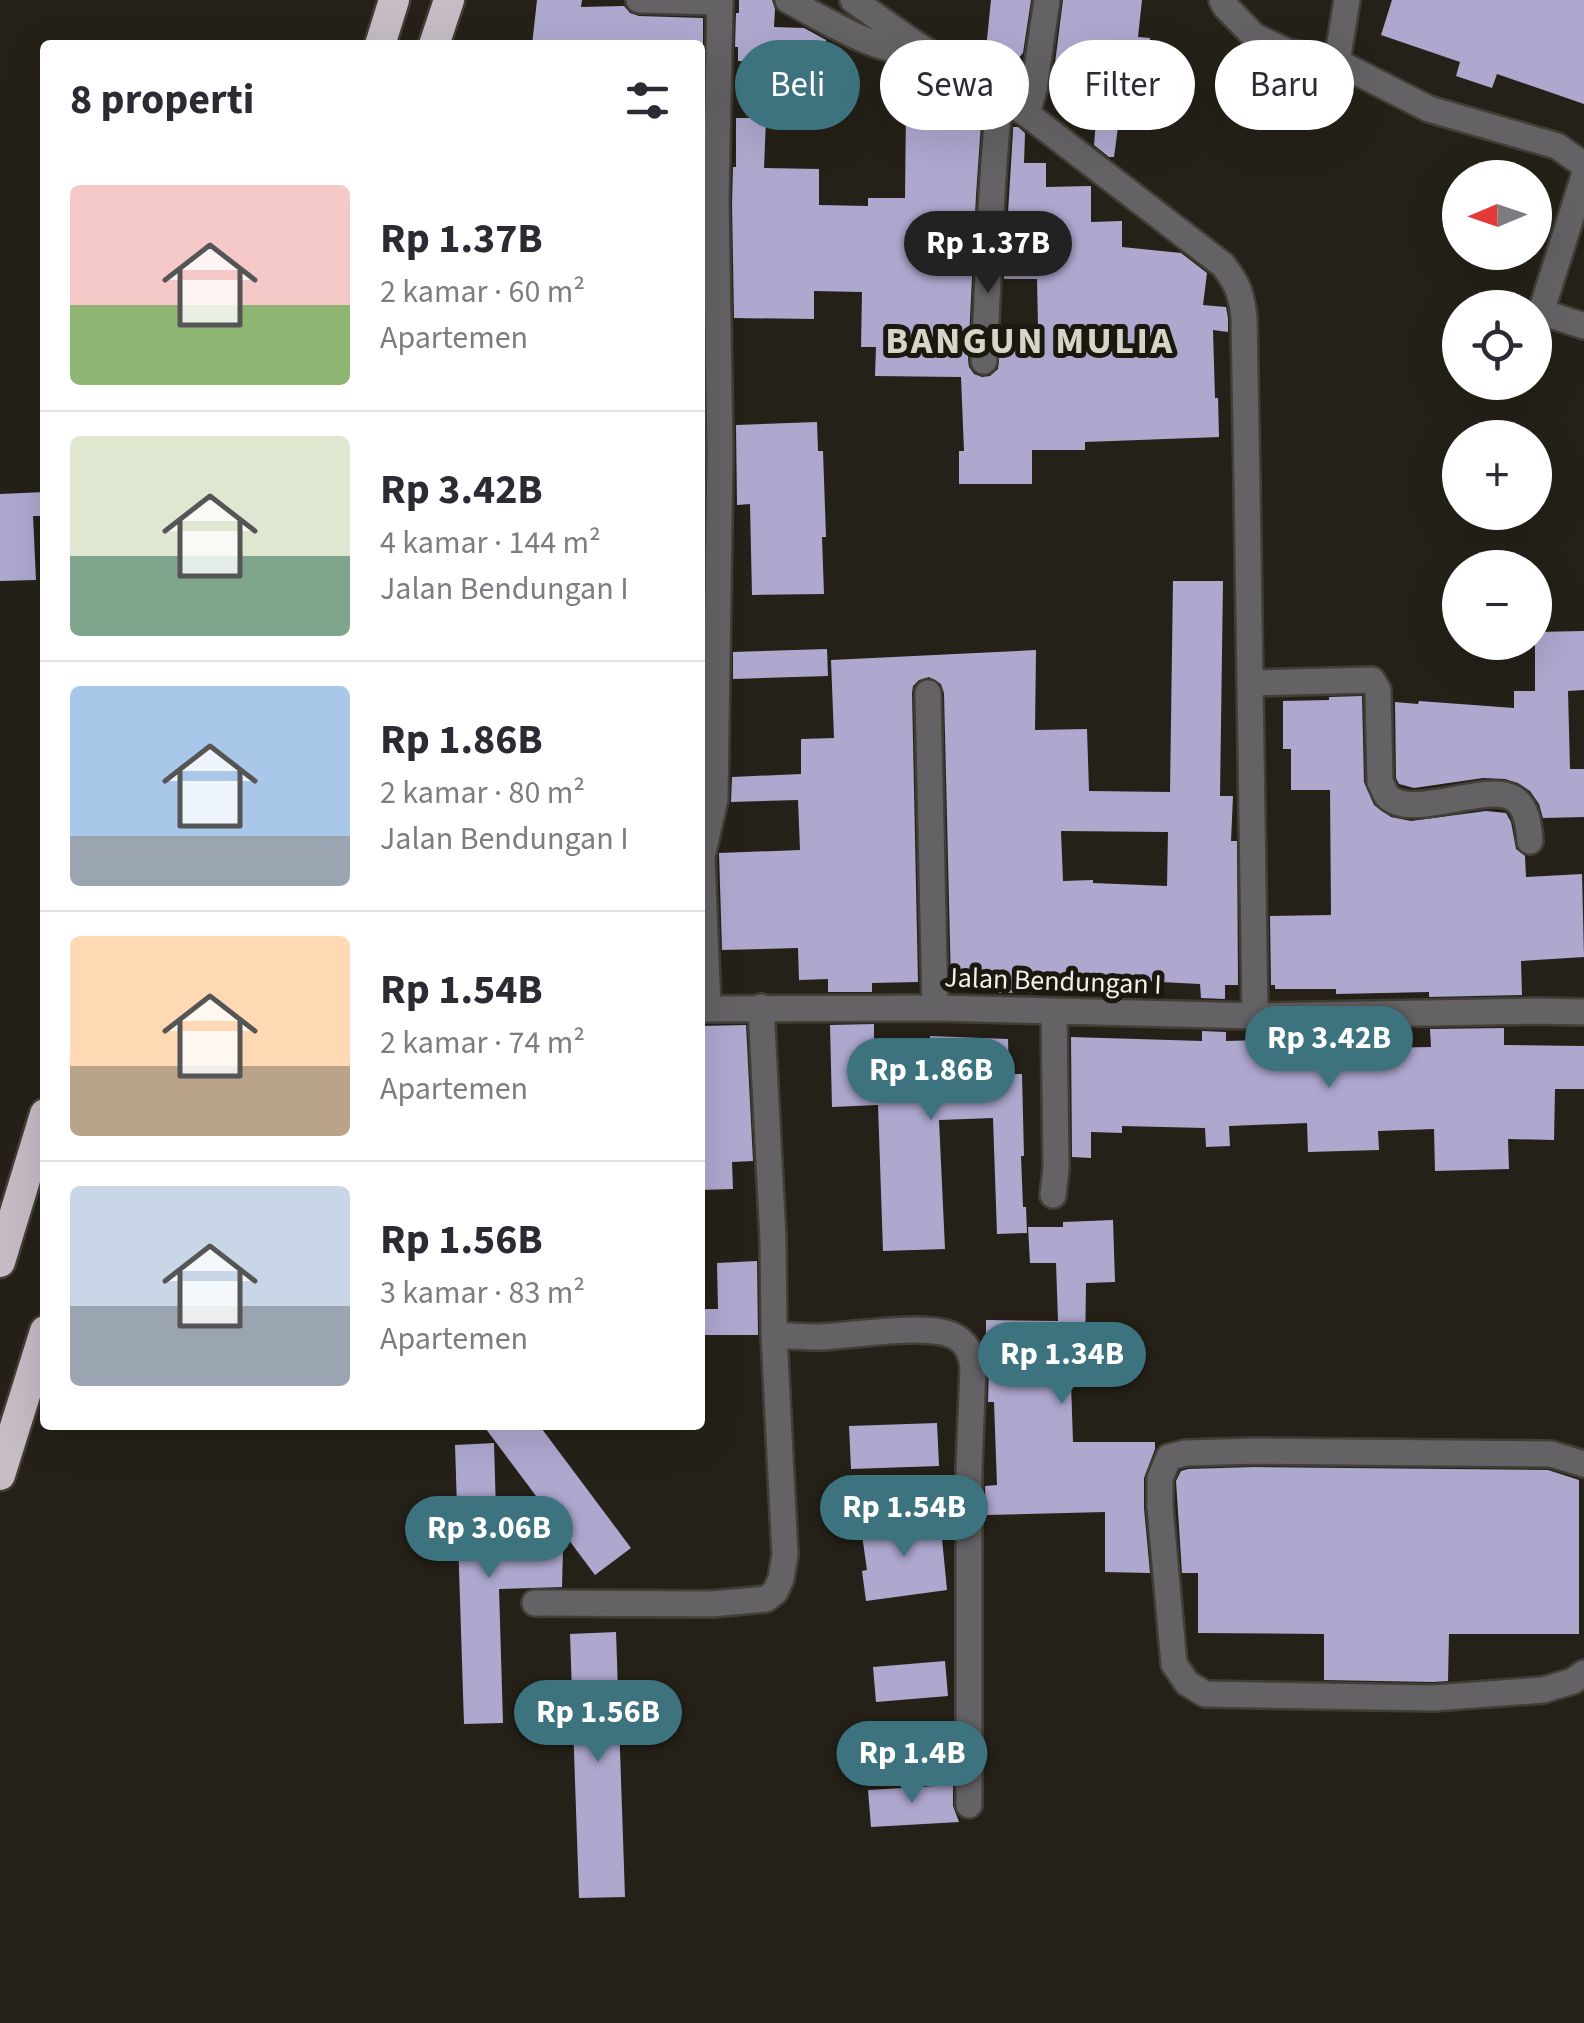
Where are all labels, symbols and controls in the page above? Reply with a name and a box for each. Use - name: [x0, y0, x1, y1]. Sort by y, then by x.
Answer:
- chip: Beli: [735, 40, 860, 130]
- chip: Sewa: [880, 40, 1029, 130]
- chip: Filter: [1049, 40, 1195, 130]
- chip: Baru: [1215, 40, 1354, 130]
- text: 8 properti: [70, 70, 254, 130]
- icon: filters: [620, 73, 675, 128]
- north arrow: [1442, 160, 1552, 270]
- map controls: [1442, 160, 1552, 660]
- text: Rp 1.37B: [380, 209, 543, 269]
- pin: Rp 1.37B: [885, 211, 1091, 296]
- text: Rp 1.37B: [926, 220, 1050, 266]
- icon: home: [150, 225, 270, 345]
- text: 2 kamar · 60 m²: [380, 269, 585, 315]
- button: locate: [1442, 290, 1552, 400]
- district label: BANGUN MULIA: [885, 314, 1175, 368]
- text: Apartemen: [380, 315, 528, 361]
- button: +: [1442, 420, 1552, 530]
- text: Rp 3.42B: [380, 460, 543, 520]
- icon: home: [150, 476, 270, 596]
- text: 4 kamar · 144 m²: [380, 520, 601, 566]
- button: −: [1442, 550, 1552, 660]
- text: Jalan Bendungan I: [380, 566, 629, 612]
- text: Rp 1.86B: [380, 710, 543, 770]
- icon: home: [150, 726, 270, 846]
- text: 2 kamar · 80 m²: [380, 770, 585, 816]
- text: Jalan Bendungan I: [380, 816, 629, 862]
- street label: Jalan Bendungan I: [944, 957, 1162, 1005]
- text: Rp 1.54B: [380, 960, 543, 1020]
- icon: home: [150, 976, 270, 1096]
- pin: Rp 3.42B: [1226, 1006, 1432, 1091]
- text: Rp 3.42B: [1267, 1015, 1391, 1061]
- text: 2 kamar · 74 m²: [380, 1020, 585, 1066]
- pin: Rp 1.86B: [828, 1038, 1034, 1123]
- text: Rp 1.86B: [869, 1047, 993, 1093]
- text: Apartemen: [380, 1066, 528, 1112]
- text: Rp 1.56B: [380, 1210, 543, 1270]
- icon: home: [150, 1226, 270, 1346]
- text: 3 kamar · 83 m²: [380, 1270, 585, 1316]
- text: Apartemen: [380, 1316, 528, 1362]
- pin: Rp 1.34B: [959, 1322, 1165, 1407]
- text: Rp 1.34B: [1000, 1331, 1124, 1377]
- pin: Rp 1.54B: [801, 1475, 1007, 1560]
- text: Rp 1.54B: [842, 1484, 966, 1530]
- pin: Rp 3.06B: [386, 1496, 592, 1581]
- text: Rp 3.06B: [427, 1505, 551, 1551]
- pin: Rp 1.56B: [495, 1680, 701, 1765]
- text: Rp 1.56B: [536, 1689, 660, 1735]
- pin: Rp 1.4B: [820, 1721, 1004, 1806]
- text: Rp 1.4B: [858, 1730, 966, 1776]

